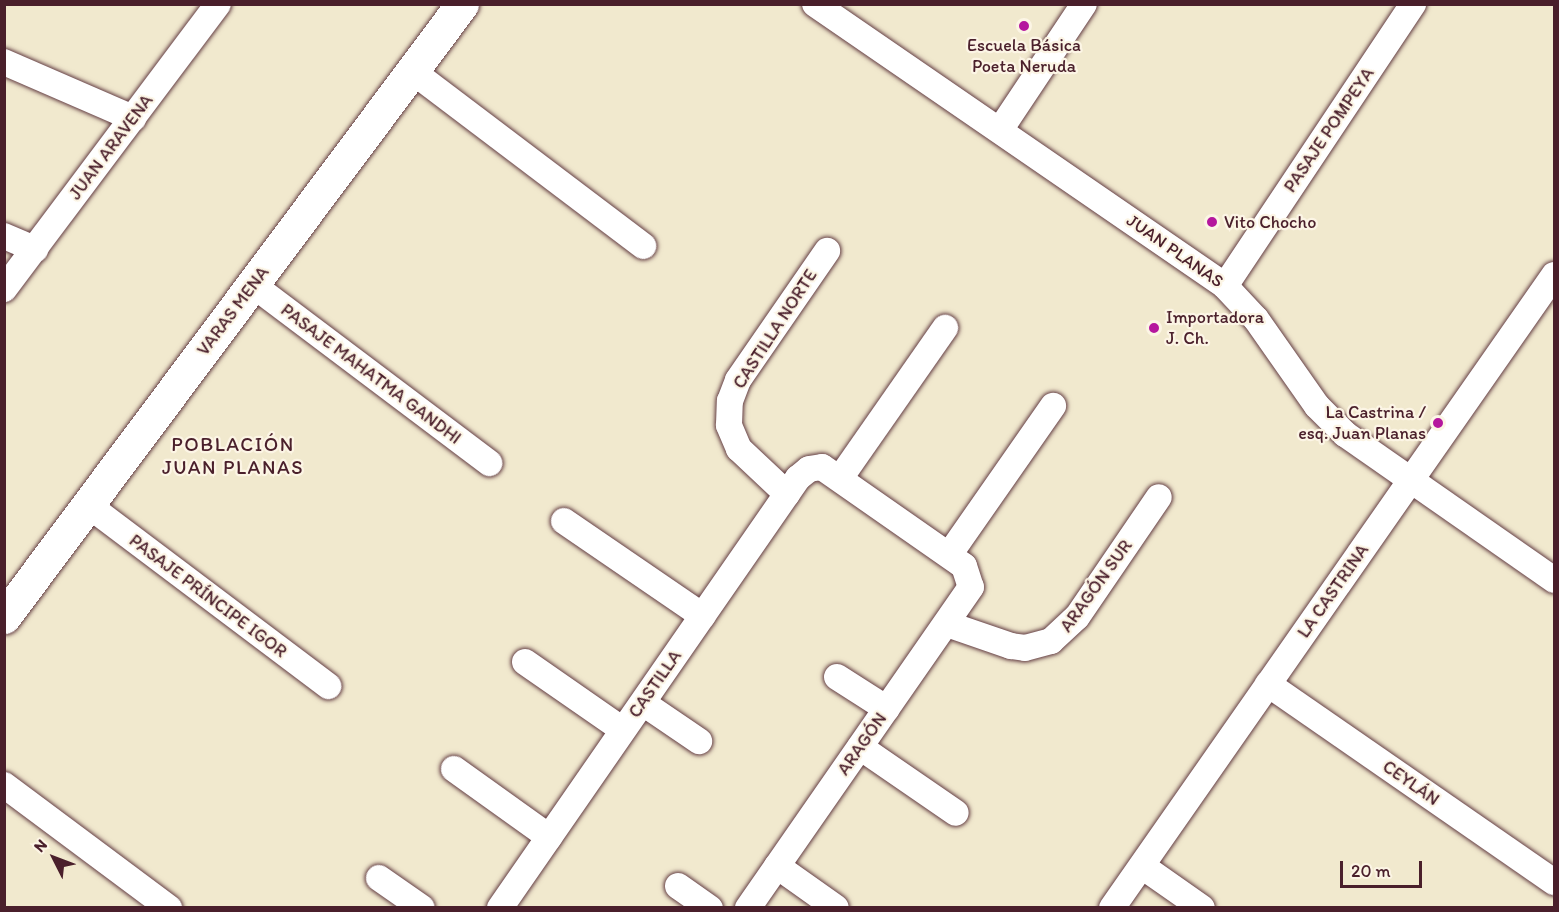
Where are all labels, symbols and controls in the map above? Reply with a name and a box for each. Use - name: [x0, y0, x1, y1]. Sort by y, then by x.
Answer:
- marker: Escuela Básica Poeta Neruda: [1017, 19, 1031, 33]
- place label: Escuela Básica Poeta Neruda: [967, 35, 1081, 78]
- street label: PASAJE POMPEYA: [1279, 63, 1379, 197]
- street label: JUAN ARAVENA: [64, 90, 158, 204]
- street label: JUAN PLANAS: [1122, 210, 1228, 292]
- place label: Vito Chocho: [1224, 211, 1317, 233]
- marker: Vito Chocho: [1205, 215, 1219, 229]
- street label: VARAS MENA: [192, 262, 274, 360]
- street label: CASTILLA NORTE: [728, 265, 822, 393]
- street label: PASAJE MAHATMA GANDHI: [277, 299, 465, 449]
- place label: Importadora J. Ch.: [1166, 307, 1264, 350]
- marker: Importadora J. Ch.: [1147, 321, 1161, 335]
- place label: La Castrina / esq. Juan Planas: [1299, 402, 1426, 444]
- marker: La Castrina / esq. Juan Planas: [1431, 416, 1445, 430]
- district label: POBLACIÓN JUAN PLANAS: [162, 432, 304, 479]
- street label: PASAJE PRÍNCIPE IGOR: [125, 530, 291, 662]
- street label: ARAGÓN SUR: [1055, 536, 1137, 636]
- street label: LA CASTRINA: [1293, 541, 1373, 641]
- street label: CASTILLA: [624, 646, 686, 722]
- street label: ARAGÓN: [833, 709, 891, 779]
- street label: CEYLÁN: [1378, 756, 1444, 810]
- north arrow: [24, 828, 84, 888]
- text: N: [30, 835, 51, 856]
- scale bar: [1343, 849, 1426, 887]
- text: 20 m: [1351, 860, 1391, 882]

